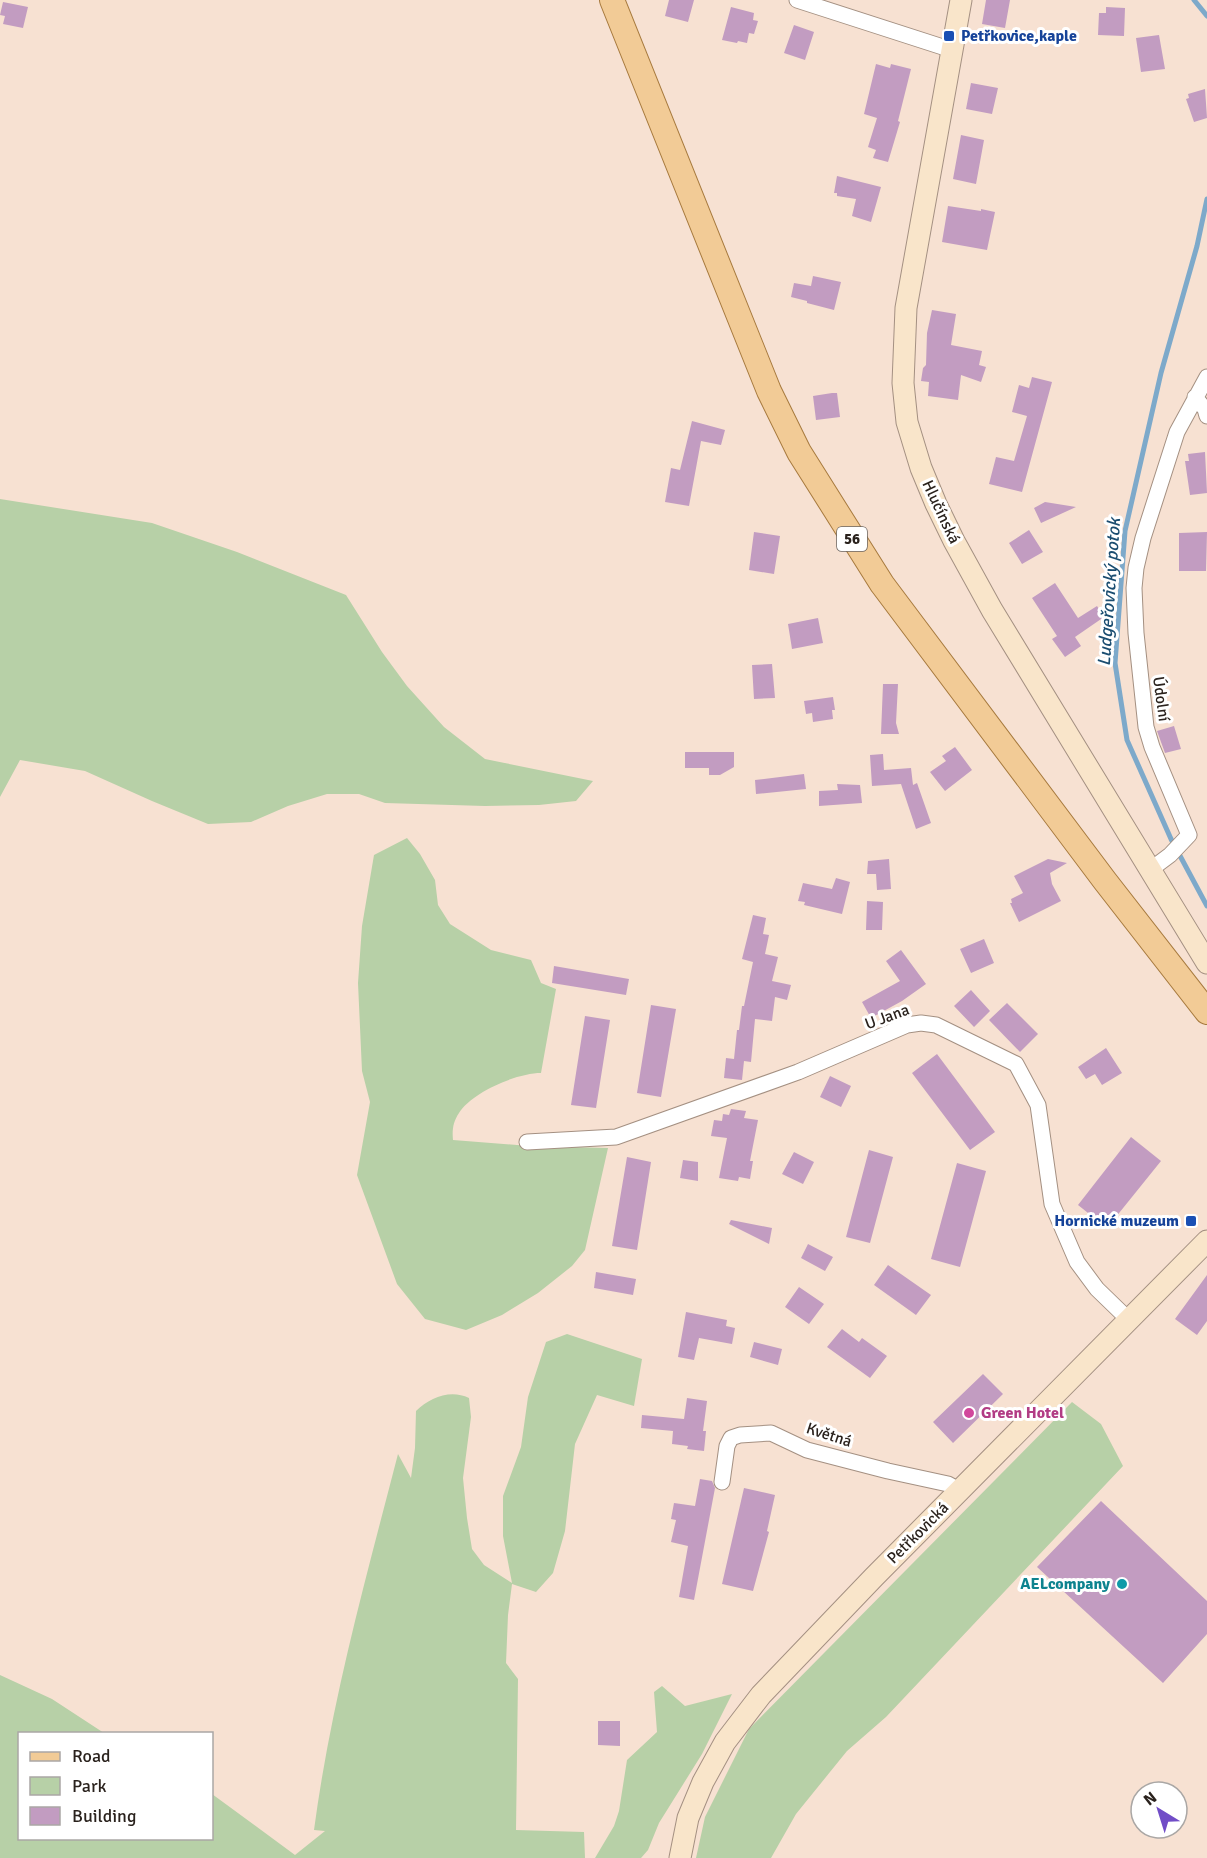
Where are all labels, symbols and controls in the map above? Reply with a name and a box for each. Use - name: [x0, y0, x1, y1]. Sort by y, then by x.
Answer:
- place label: Petřkovice,kaple: [961, 26, 1077, 46]
- marker: Petřkovice,kaple: [942, 29, 956, 43]
- street label: Hlučínská: [918, 477, 964, 547]
- water label: Ludgeřovický potok: [1093, 515, 1125, 667]
- road number: 56: [837, 527, 867, 551]
- street label: Údolní: [1148, 675, 1174, 723]
- street label: U Jana: [862, 1000, 912, 1034]
- place label: Hornické muzeum: [1054, 1211, 1179, 1231]
- marker: Hornické muzeum: [1184, 1214, 1198, 1228]
- place label: Green Hotel: [981, 1403, 1064, 1423]
- marker: Green Hotel: [962, 1406, 976, 1420]
- street label: Květná: [804, 1418, 854, 1452]
- street label: Petřkovická: [883, 1498, 953, 1568]
- place label: AELcompany: [1020, 1574, 1110, 1594]
- marker: AELcompany: [1115, 1577, 1129, 1591]
- legend: [18, 1732, 213, 1840]
- text: Road: [72, 1745, 111, 1767]
- text: Park: [72, 1775, 107, 1797]
- north arrow: [1129, 1780, 1189, 1840]
- text: N: [1140, 1788, 1161, 1810]
- text: Building: [72, 1805, 136, 1827]

